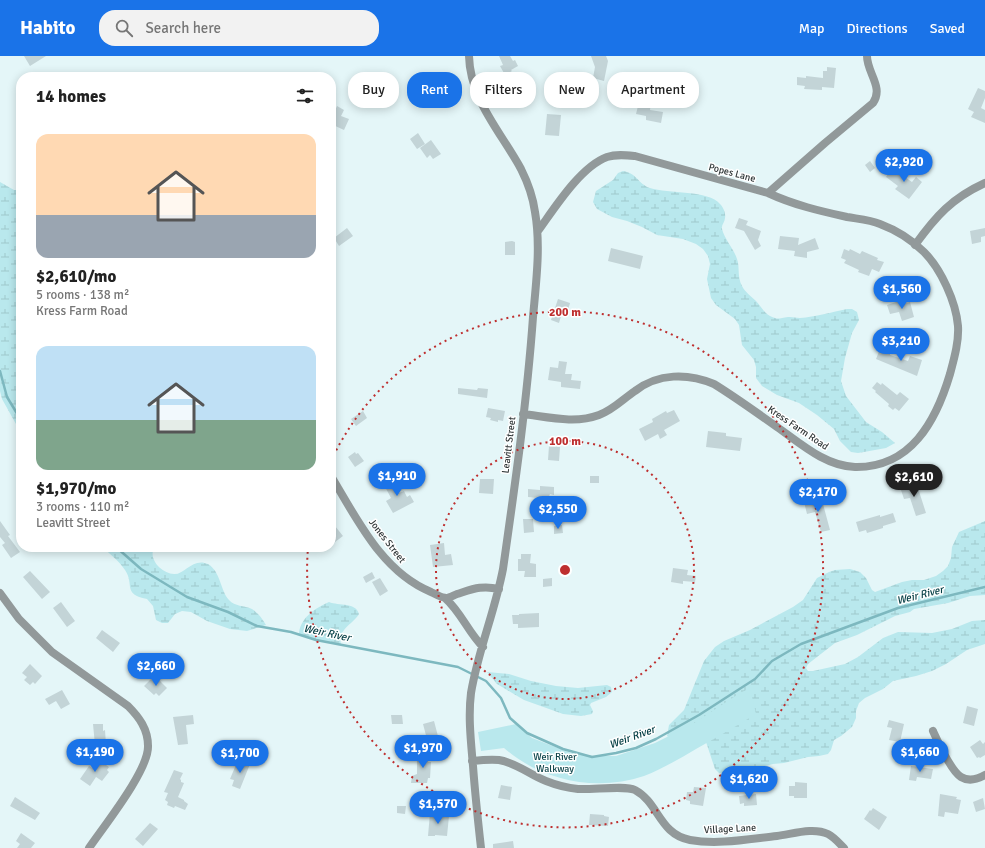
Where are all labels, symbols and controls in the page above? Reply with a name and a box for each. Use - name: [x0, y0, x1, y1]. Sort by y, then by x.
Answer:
- search box: [99, 10, 379, 46]
- text: Habito: [20, 16, 75, 40]
- icon: search: [113, 17, 135, 39]
- text: Search here: [145, 19, 221, 37]
- text: Map: [799, 20, 825, 37]
- text: Directions: [847, 20, 908, 37]
- text: Saved: [930, 20, 965, 37]
- chip: Buy: [348, 72, 399, 108]
- chip: Rent: [407, 72, 462, 108]
- chip: Filters: [470, 72, 536, 108]
- chip: New: [544, 72, 599, 108]
- chip: Apartment: [607, 72, 699, 108]
- icon: filters: [294, 85, 316, 107]
- text: 14 homes: [36, 86, 106, 107]
- pin: $2,920: [871, 149, 937, 183]
- text: $2,920: [885, 154, 923, 170]
- icon: home: [140, 160, 212, 232]
- street label: Popes Lane: [707, 161, 757, 185]
- text: $2,610/mo: [36, 266, 116, 287]
- pin: $1,560: [869, 276, 935, 310]
- text: $1,560: [883, 281, 921, 297]
- text: 5 rooms · 138 m²: [36, 287, 129, 303]
- text: Kress Farm Road: [36, 303, 128, 319]
- text: 200 m: [549, 305, 581, 320]
- pin: $3,210: [868, 328, 934, 362]
- text: $3,210: [882, 333, 920, 349]
- icon: home: [140, 372, 212, 444]
- street label: Kress Farm Road: [765, 403, 831, 453]
- street label: Leavitt Street: [500, 415, 519, 474]
- text: 100 m: [549, 434, 581, 449]
- pin: $1,910: [364, 463, 430, 497]
- pin: $2,610: [881, 464, 947, 498]
- text: $1,910: [378, 468, 416, 484]
- text: $2,610: [895, 469, 933, 485]
- text: $1,970/mo: [36, 478, 116, 499]
- pin: $2,170: [785, 479, 851, 513]
- text: $2,170: [799, 484, 837, 500]
- pin: $2,550: [525, 496, 591, 530]
- text: 3 rooms · 110 m²: [36, 499, 129, 515]
- text: $2,550: [539, 501, 577, 517]
- text: Leavitt Street: [36, 515, 110, 531]
- street label: Jones Street: [366, 517, 408, 566]
- centre of rings: [558, 563, 572, 577]
- water label: Weir River: [895, 582, 947, 607]
- water label: Weir River: [302, 622, 354, 645]
- pin: $2,660: [123, 653, 189, 687]
- text: $2,660: [137, 658, 175, 674]
- water label: Weir River: [607, 722, 658, 751]
- pin: $1,970: [390, 735, 456, 769]
- pin: $1,190: [62, 739, 128, 773]
- pin: $1,660: [887, 739, 953, 773]
- pin: $1,700: [207, 740, 273, 774]
- text: $1,970: [404, 740, 442, 756]
- text: $1,190: [76, 744, 114, 760]
- text: $1,660: [901, 744, 939, 760]
- text: $1,700: [221, 745, 259, 761]
- park label: Weir River Walkway: [533, 751, 577, 775]
- pin: $1,620: [716, 766, 782, 800]
- text: $1,620: [730, 771, 768, 787]
- pin: $1,570: [405, 791, 471, 825]
- text: $1,570: [419, 796, 457, 812]
- street label: Village Lane: [704, 822, 756, 836]

